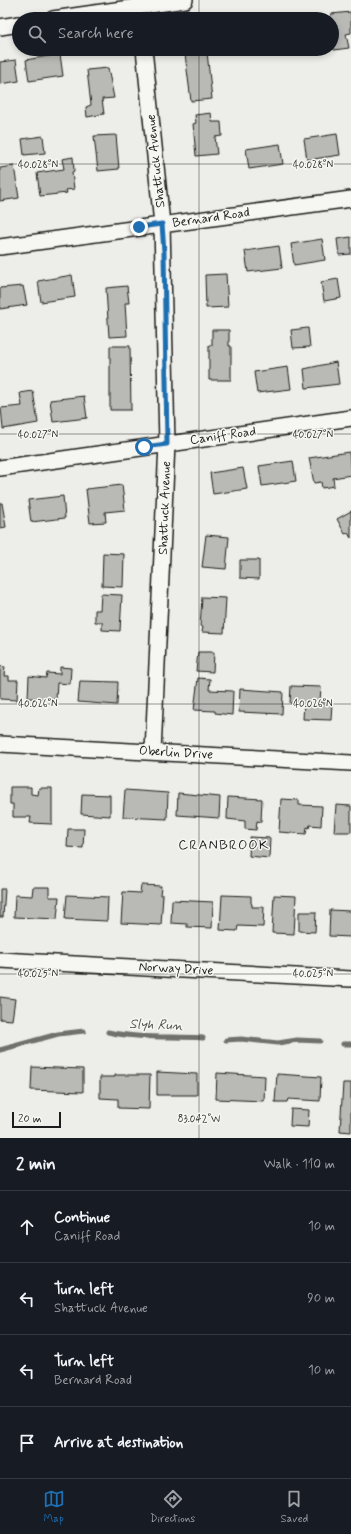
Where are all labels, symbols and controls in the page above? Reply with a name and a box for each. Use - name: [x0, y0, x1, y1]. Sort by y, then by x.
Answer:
- search box: [12, 12, 339, 56]
- icon: search: [26, 23, 48, 45]
- text: Search here: [58, 24, 134, 44]
- street label: Shattuck Avenue: [143, 113, 169, 209]
- text: 40.028°N: [18, 158, 58, 172]
- text: 40.028°N: [293, 158, 333, 172]
- street label: Bernard Road: [171, 204, 251, 232]
- route end: [130, 218, 148, 236]
- street label: Caniff Road: [189, 423, 257, 449]
- text: 40.027°N: [18, 428, 59, 442]
- text: 40.027°N: [293, 428, 334, 442]
- route start: [135, 438, 153, 456]
- street label: Shattuck Avenue: [155, 461, 175, 555]
- text: 40.026°N: [18, 697, 58, 711]
- text: 40.026°N: [293, 697, 333, 711]
- street label: Oberlin Drive: [139, 743, 214, 763]
- district label: CRANBROOK: [178, 836, 270, 854]
- street label: Norway Drive: [138, 959, 214, 979]
- text: 40.025°N: [18, 967, 59, 981]
- text: 40.025°N: [293, 967, 334, 981]
- water label: Slyh Run: [129, 1015, 183, 1035]
- scale bar: [12, 1110, 61, 1129]
- text: 20 m: [18, 1112, 41, 1126]
- text: 83.042°W: [178, 1112, 220, 1126]
- text: 2 min: [16, 1153, 56, 1175]
- text: Walk · 110 m: [264, 1156, 335, 1173]
- text: Continue: [54, 1208, 110, 1228]
- icon: ahead: [16, 1216, 38, 1238]
- text: 10 m: [308, 1218, 335, 1235]
- text: Caniff Road: [54, 1228, 120, 1245]
- text: Turn left: [54, 1280, 114, 1300]
- icon: left: [16, 1288, 38, 1310]
- text: 90 m: [307, 1290, 335, 1307]
- text: Shattuck Avenue: [54, 1300, 148, 1317]
- text: Turn left: [54, 1352, 114, 1372]
- icon: left: [16, 1360, 38, 1382]
- text: 10 m: [308, 1362, 335, 1379]
- text: Bernard Road: [54, 1372, 132, 1389]
- icon: arrive: [16, 1432, 38, 1454]
- text: Arrive at destination: [54, 1433, 183, 1453]
- tab: Map: [43, 1488, 65, 1526]
- tab: Directions: [150, 1488, 195, 1526]
- tab: Saved: [281, 1488, 308, 1526]

